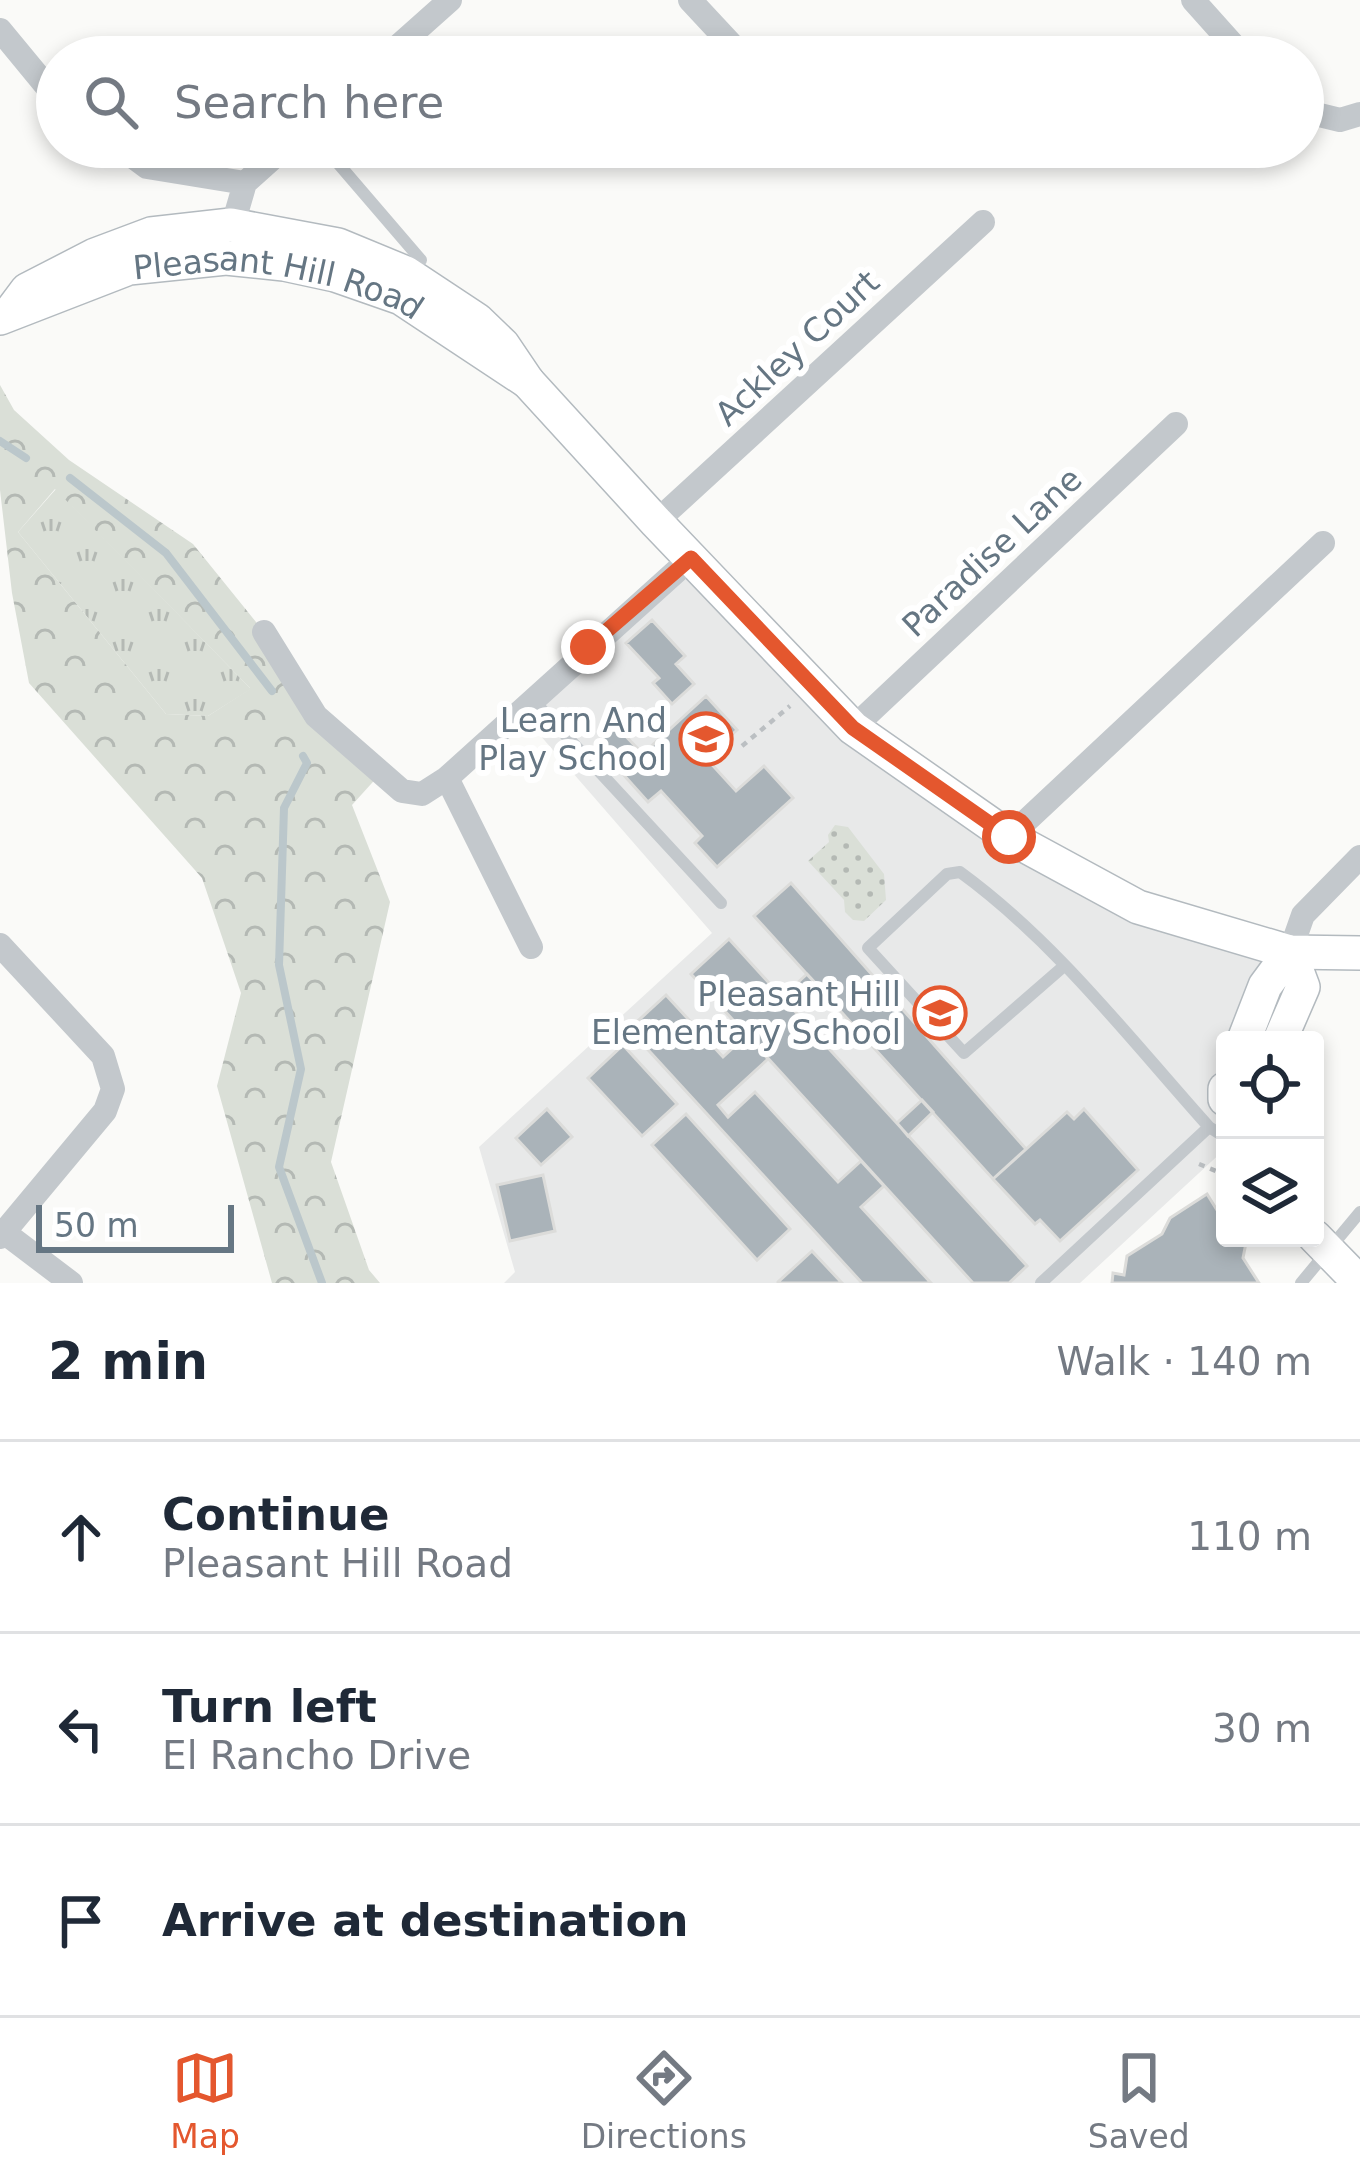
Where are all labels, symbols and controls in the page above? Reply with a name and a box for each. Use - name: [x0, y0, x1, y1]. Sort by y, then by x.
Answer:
- search box: [36, 36, 1324, 168]
- icon: search: [78, 69, 144, 135]
- text: Search here: [174, 76, 444, 129]
- street label: Pleasant Hill Road: [131, 238, 431, 327]
- street label: Ackley Court: [707, 262, 887, 434]
- street label: Paradise Lane: [894, 459, 1090, 645]
- route end: [561, 620, 615, 674]
- place label: Learn And Play School: [478, 701, 667, 778]
- school or university icon: Learn And Play School: [678, 711, 734, 767]
- route start: [982, 810, 1036, 864]
- place label: Pleasant Hill Elementary School: [591, 975, 901, 1052]
- school or university icon: Pleasant Hill Elementary School: [912, 985, 968, 1041]
- map controls: [1216, 1031, 1324, 1247]
- button: locate: [1216, 1031, 1324, 1139]
- button: layers: [1216, 1139, 1324, 1247]
- scale bar: [36, 1199, 234, 1252]
- text: 50 m: [54, 1206, 139, 1245]
- text: 2 min: [48, 1332, 208, 1391]
- text: Walk · 140 m: [1057, 1339, 1312, 1384]
- text: Continue: [162, 1488, 390, 1541]
- icon: ahead: [48, 1504, 114, 1570]
- text: 110 m: [1187, 1514, 1312, 1559]
- text: Pleasant Hill Road: [162, 1541, 513, 1586]
- text: Turn left: [162, 1680, 377, 1733]
- icon: left: [48, 1696, 114, 1762]
- text: 30 m: [1212, 1706, 1312, 1751]
- text: El Rancho Drive: [162, 1733, 471, 1778]
- icon: arrive: [48, 1888, 114, 1954]
- text: Arrive at destination: [162, 1894, 688, 1947]
- tab: Map: [170, 2045, 240, 2156]
- tab: Directions: [581, 2045, 747, 2156]
- tab: Saved: [1088, 2045, 1190, 2156]

